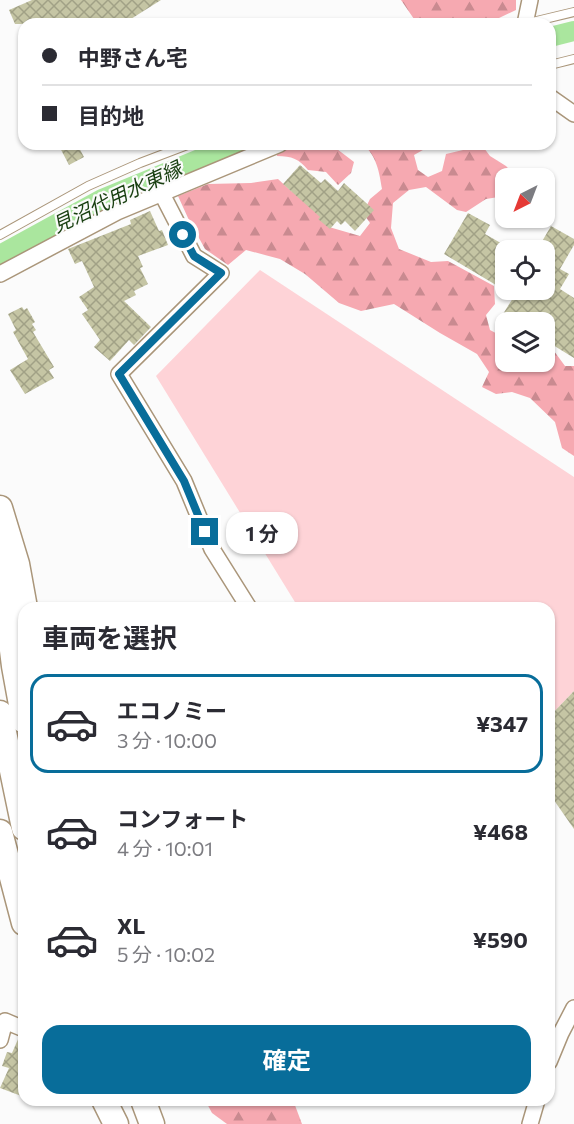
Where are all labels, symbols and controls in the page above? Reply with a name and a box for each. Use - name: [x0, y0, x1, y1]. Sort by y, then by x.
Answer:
- text: 中野さん宅: [78, 44, 188, 71]
- text: 目的地: [78, 102, 144, 129]
- water label: 見沼代用水東縁: [48, 155, 187, 237]
- north arrow: [495, 168, 555, 228]
- map controls: [495, 168, 555, 372]
- route start: [169, 221, 196, 248]
- button: locate: [495, 240, 555, 300]
- button: layers: [495, 312, 555, 372]
- callout: 1 分: [226, 511, 298, 553]
- route end: [191, 518, 218, 545]
- text: 1 分: [246, 521, 278, 545]
- text: 車両を選択: [42, 621, 177, 654]
- icon: car: [45, 697, 99, 751]
- text: エコノミー: [117, 697, 227, 724]
- text: ¥347: [476, 710, 528, 737]
- text: 3 分 · 10:00: [117, 728, 217, 752]
- icon: car: [45, 805, 99, 859]
- text: コンフォート: [117, 805, 248, 832]
- text: ¥468: [473, 818, 528, 845]
- text: 4 分 · 10:01: [117, 836, 213, 860]
- text: XL: [117, 912, 145, 939]
- icon: car: [45, 913, 99, 967]
- text: ¥590: [473, 926, 528, 953]
- text: 5 分 · 10:02: [117, 942, 215, 966]
- button: 確定: [42, 1025, 531, 1094]

